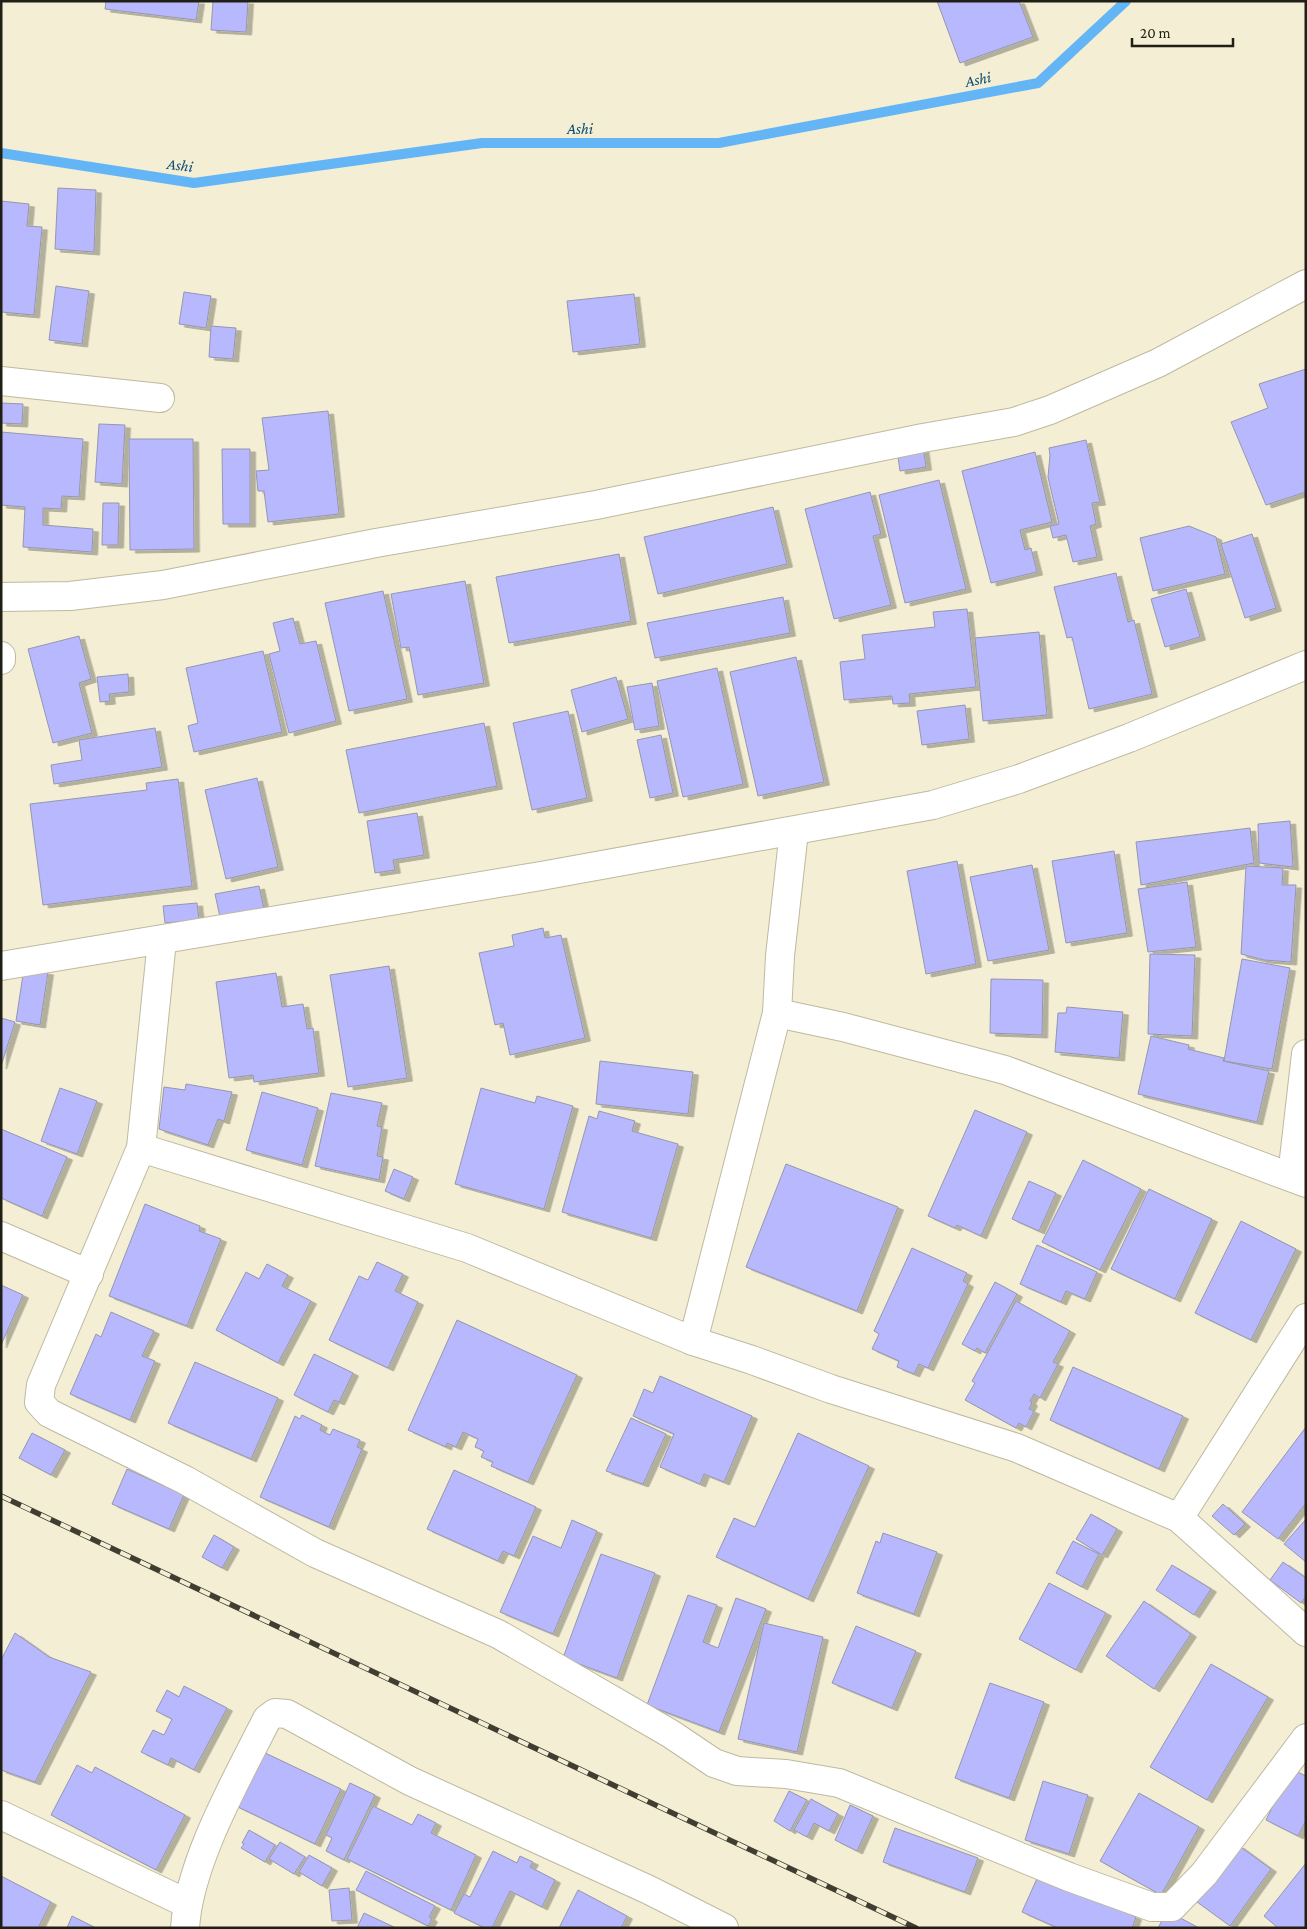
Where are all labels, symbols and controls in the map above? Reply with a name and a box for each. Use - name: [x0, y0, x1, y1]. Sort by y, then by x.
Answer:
- scale bar: [1132, 15, 1233, 47]
- text: 20 m: [1140, 25, 1171, 41]
- water label: Ashi: [963, 68, 993, 90]
- water label: Ashi: [566, 120, 594, 137]
- water label: Ashi: [165, 155, 195, 175]

